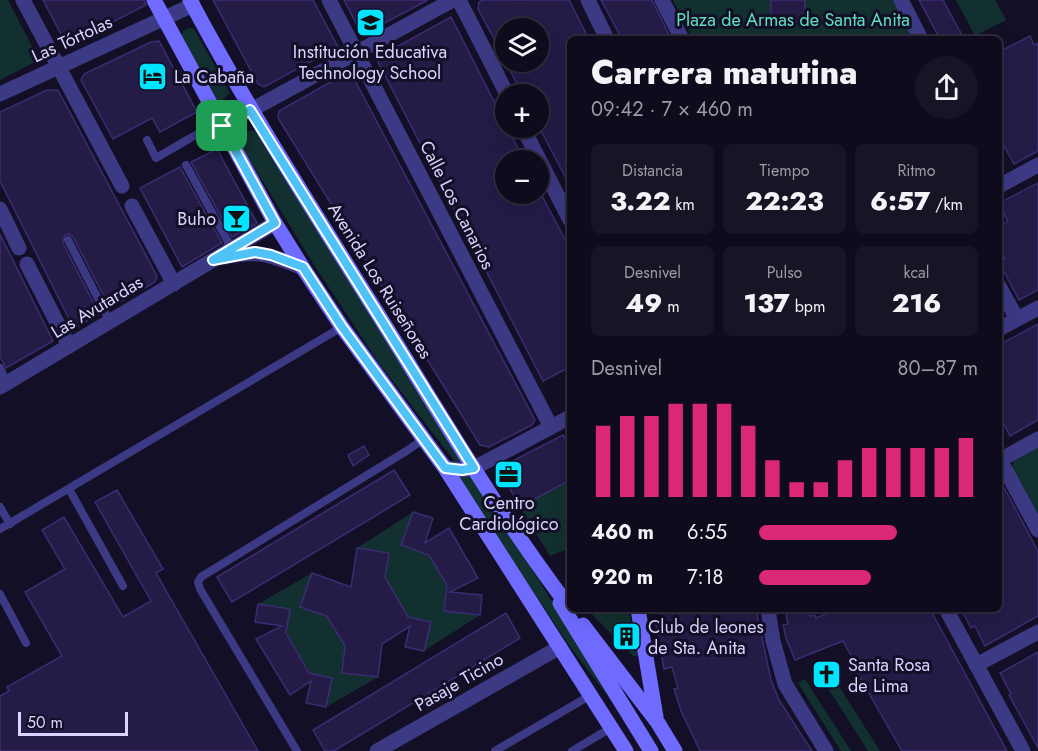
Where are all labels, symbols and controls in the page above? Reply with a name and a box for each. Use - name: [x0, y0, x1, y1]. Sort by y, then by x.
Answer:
- school or university icon: Institución Educativa Technology School: [354, 7, 386, 39]
- park label: Plaza de Armas de Santa Anita: [676, 7, 910, 33]
- street label: Las Tórtolas: [27, 9, 117, 69]
- map controls: [495, 18, 549, 204]
- button: layers: [495, 18, 549, 72]
- place label: Institución Educativa Technology School: [293, 39, 447, 86]
- text: Carrera matutina: [591, 49, 858, 96]
- button: share: [915, 56, 978, 119]
- hotel icon: La Cabaña: [137, 61, 169, 93]
- place label: La Cabaña: [174, 64, 254, 90]
- button: +: [495, 84, 549, 138]
- text: 09:42 · 7 × 460 m: [591, 95, 753, 124]
- pin: [196, 100, 247, 151]
- icon: arrive: [205, 109, 238, 142]
- street label: Calle Los Canarios: [413, 136, 501, 274]
- button: −: [495, 150, 549, 204]
- text: Distancia: [622, 159, 683, 182]
- text: Tiempo: [759, 159, 810, 182]
- text: Ritmo: [897, 159, 936, 182]
- text: 3.22: [610, 182, 671, 220]
- text: 22:23: [745, 182, 824, 220]
- text: 6:57: [870, 182, 930, 220]
- text: km: [671, 193, 695, 216]
- text: /km: [930, 193, 963, 216]
- street label: Avenida Los Ruiseñores: [321, 198, 439, 364]
- bar icon: Buho: [221, 203, 253, 235]
- place label: Buho: [177, 206, 216, 232]
- text: Desnivel: [624, 261, 681, 284]
- text: Pulso: [767, 261, 802, 284]
- text: kcal: [904, 261, 929, 284]
- street label: Las Avutardas: [46, 269, 148, 345]
- text: 49: [625, 284, 662, 322]
- text: 137: [744, 284, 790, 322]
- text: 216: [892, 284, 941, 322]
- text: m: [662, 295, 680, 318]
- text: bpm: [790, 295, 825, 318]
- text: Desnivel: [591, 354, 662, 383]
- text: 80–87 m: [898, 354, 978, 383]
- office icon: Centro Cardiológico: [493, 458, 525, 490]
- place label: Centro Cardiológico: [459, 490, 559, 537]
- text: 460 m: [591, 518, 654, 547]
- text: 6:55: [687, 518, 727, 547]
- text: 920 m: [591, 563, 653, 592]
- text: 7:18: [687, 563, 723, 592]
- place label: Club de leones de Sta. Anita: [648, 614, 764, 661]
- building icon: Club de leones de Sta. Anita: [611, 621, 643, 653]
- street label: Pasaje Ticino: [410, 646, 508, 718]
- place label: Santa Rosa de Lima: [848, 652, 930, 699]
- church icon: Santa Rosa de Lima: [811, 659, 843, 691]
- scale bar: [18, 709, 128, 736]
- text: 50 m: [27, 711, 63, 734]

